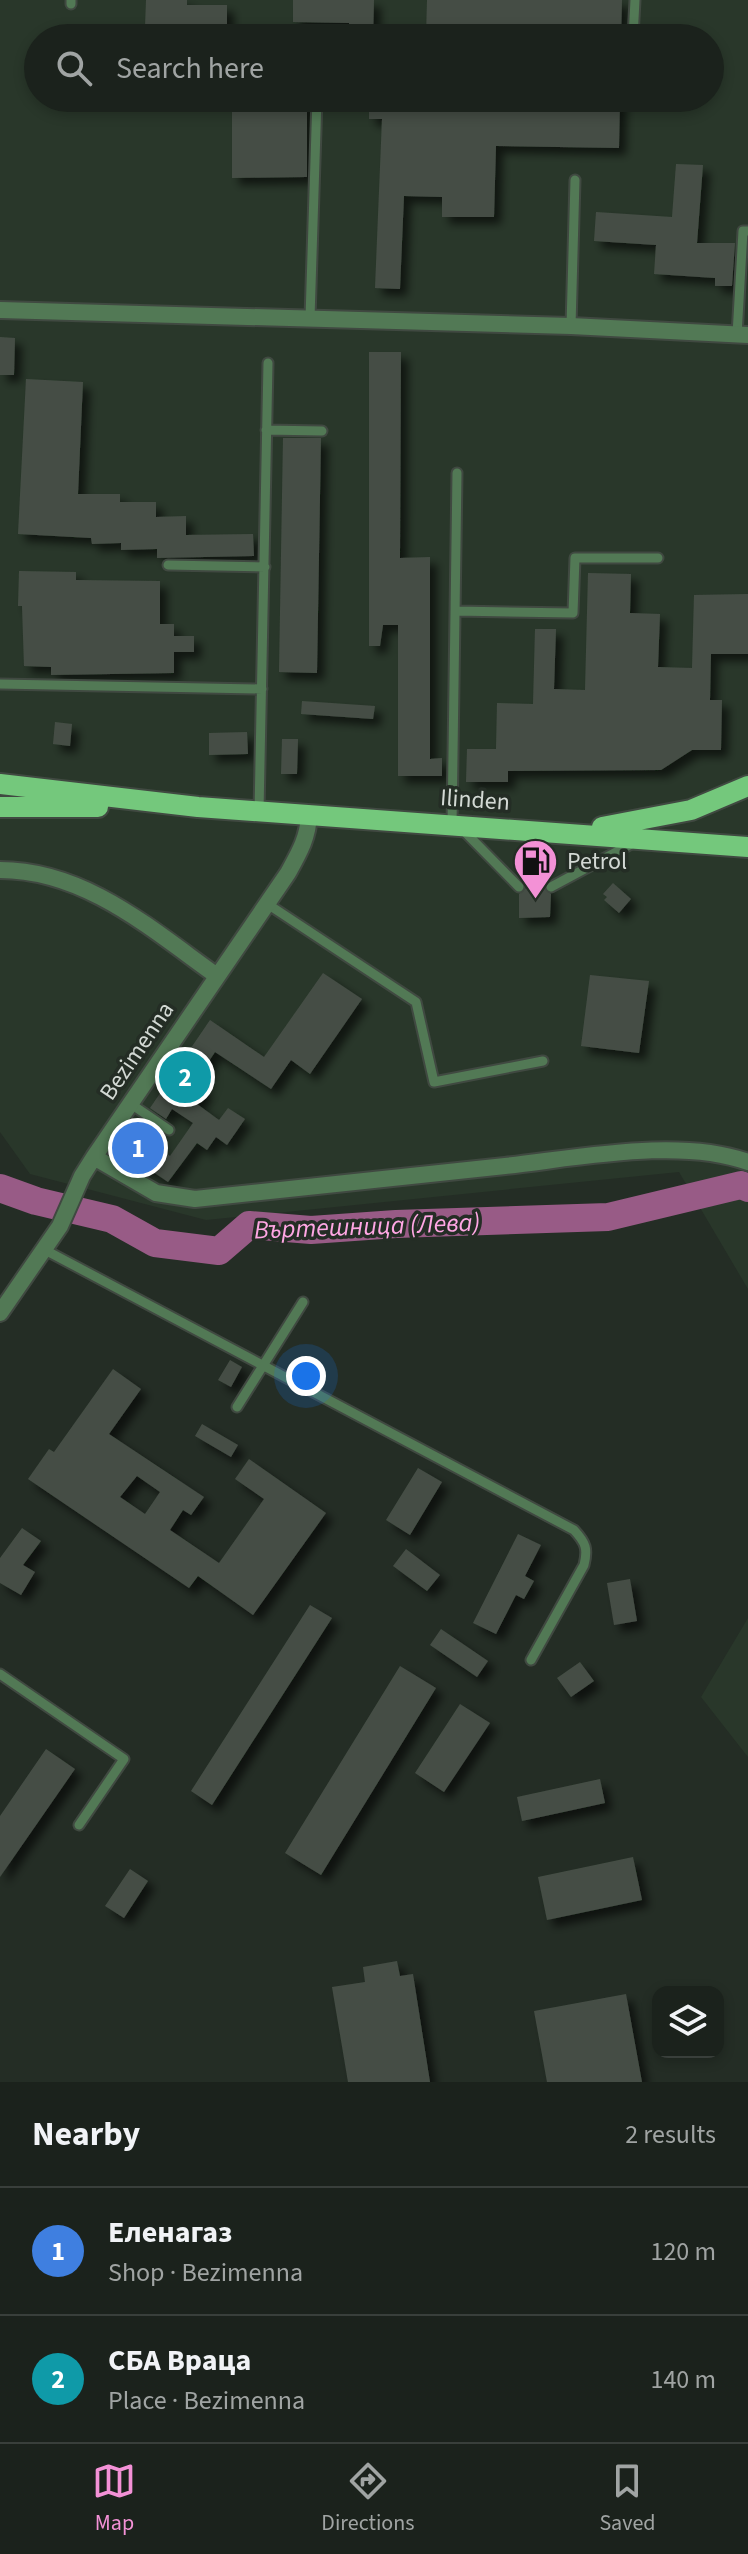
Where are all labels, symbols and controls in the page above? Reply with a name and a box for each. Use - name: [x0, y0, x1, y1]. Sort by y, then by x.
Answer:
- search box: [24, 24, 724, 112]
- icon: search: [52, 46, 96, 90]
- text: Search here: [116, 47, 264, 90]
- street label: Ilinden: [439, 780, 511, 820]
- fuel station icon: Petrol: [512, 837, 560, 900]
- place label: Petrol: [567, 844, 627, 879]
- street label: Bezimenna: [91, 995, 183, 1107]
- pin: 2: [159, 1047, 211, 1107]
- pin: 1: [112, 1118, 164, 1178]
- water label: Въртешница (Лева): [253, 1204, 481, 1248]
- your location: [286, 1356, 326, 1396]
- map controls: [652, 1986, 724, 2058]
- button: layers: [652, 1986, 724, 2058]
- text: Nearby: [32, 2110, 140, 2159]
- text: 2 results: [625, 2116, 716, 2153]
- text: Еленагаз: [108, 2211, 232, 2254]
- text: 1: [51, 2233, 65, 2270]
- text: 120 m: [650, 2233, 716, 2270]
- text: Shop · Bezimenna: [108, 2254, 303, 2291]
- text: СБА Враца: [108, 2339, 251, 2382]
- text: 2: [51, 2361, 65, 2398]
- text: 140 m: [650, 2361, 716, 2398]
- text: Place · Bezimenna: [108, 2382, 305, 2419]
- tab: Map: [92, 2459, 136, 2539]
- tab: Directions: [321, 2459, 414, 2539]
- tab: Saved: [599, 2459, 656, 2539]

